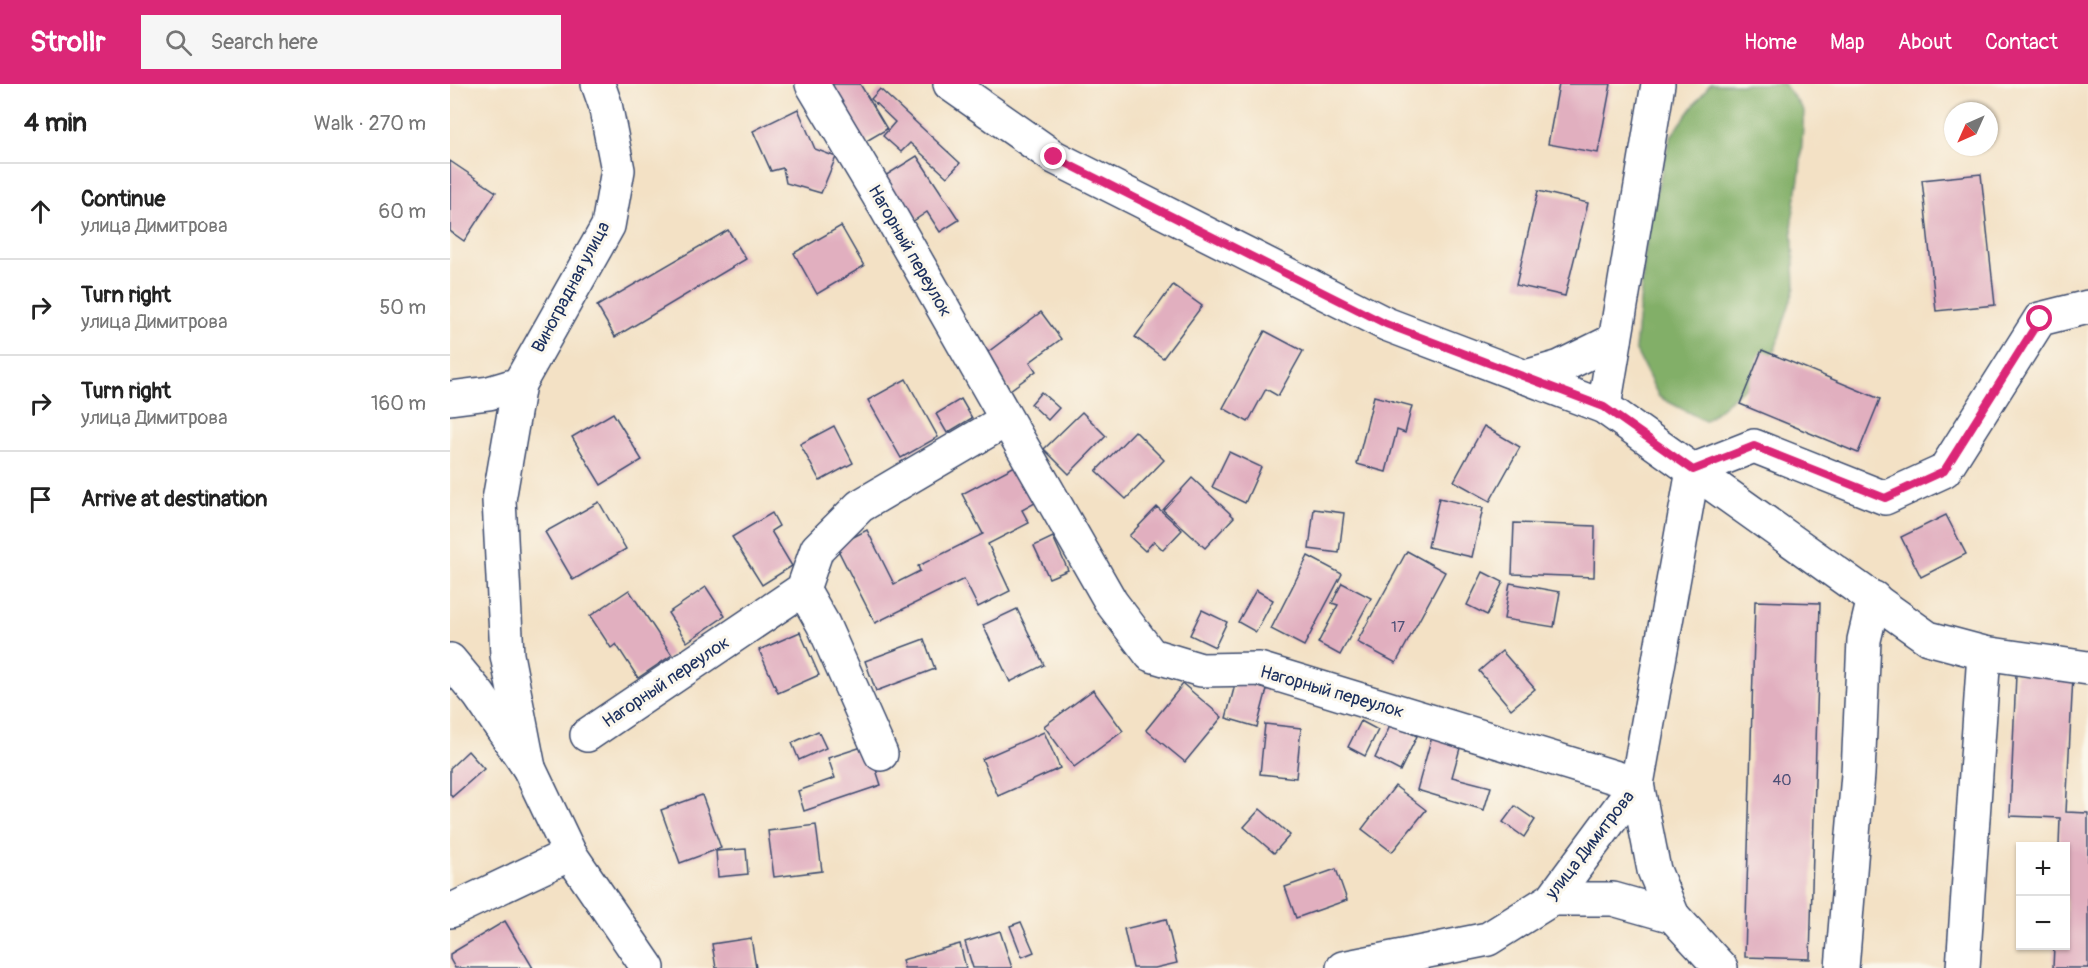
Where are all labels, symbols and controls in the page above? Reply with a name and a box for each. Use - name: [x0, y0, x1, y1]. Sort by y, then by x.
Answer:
- search box: [141, 15, 561, 69]
- text: Strollr: [30, 25, 105, 60]
- icon: search: [162, 26, 195, 59]
- text: Search here: [210, 28, 318, 56]
- text: Home: [1744, 29, 1797, 56]
- text: Map: [1830, 29, 1865, 56]
- text: About: [1898, 29, 1952, 56]
- text: Contact: [1985, 29, 2058, 56]
- north arrow: [1944, 102, 1998, 156]
- text: 4 min: [24, 107, 87, 139]
- text: Walk · 270 m: [314, 111, 426, 136]
- route end: [1040, 143, 1066, 169]
- street label: Нагорный переулок: [863, 181, 957, 321]
- text: Continue: [81, 185, 165, 213]
- icon: ahead: [24, 195, 57, 228]
- text: 60 m: [379, 199, 426, 224]
- text: улица Димитрова: [81, 213, 227, 238]
- street label: Виноградная улица: [527, 218, 615, 356]
- text: Turn right: [81, 281, 171, 309]
- icon: right: [24, 291, 57, 324]
- text: 50 m: [379, 295, 426, 320]
- route start: [2026, 305, 2052, 331]
- text: улица Димитрова: [81, 309, 227, 334]
- text: Turn right: [81, 377, 171, 405]
- icon: right: [24, 387, 57, 420]
- text: 160 m: [371, 391, 426, 416]
- text: улица Димитрова: [81, 405, 227, 430]
- icon: arrive: [24, 483, 57, 516]
- text: Arrive at destination: [81, 485, 267, 513]
- house number: 17: [1391, 618, 1405, 637]
- street label: Нагорный переулок: [598, 631, 734, 733]
- street label: Нагорный переулок: [1257, 660, 1407, 724]
- house number: 40: [1773, 771, 1791, 790]
- street label: улица Димитрова: [1540, 786, 1640, 905]
- map controls: [2016, 842, 2070, 950]
- button: +: [2016, 842, 2070, 896]
- button: −: [2016, 896, 2070, 950]

